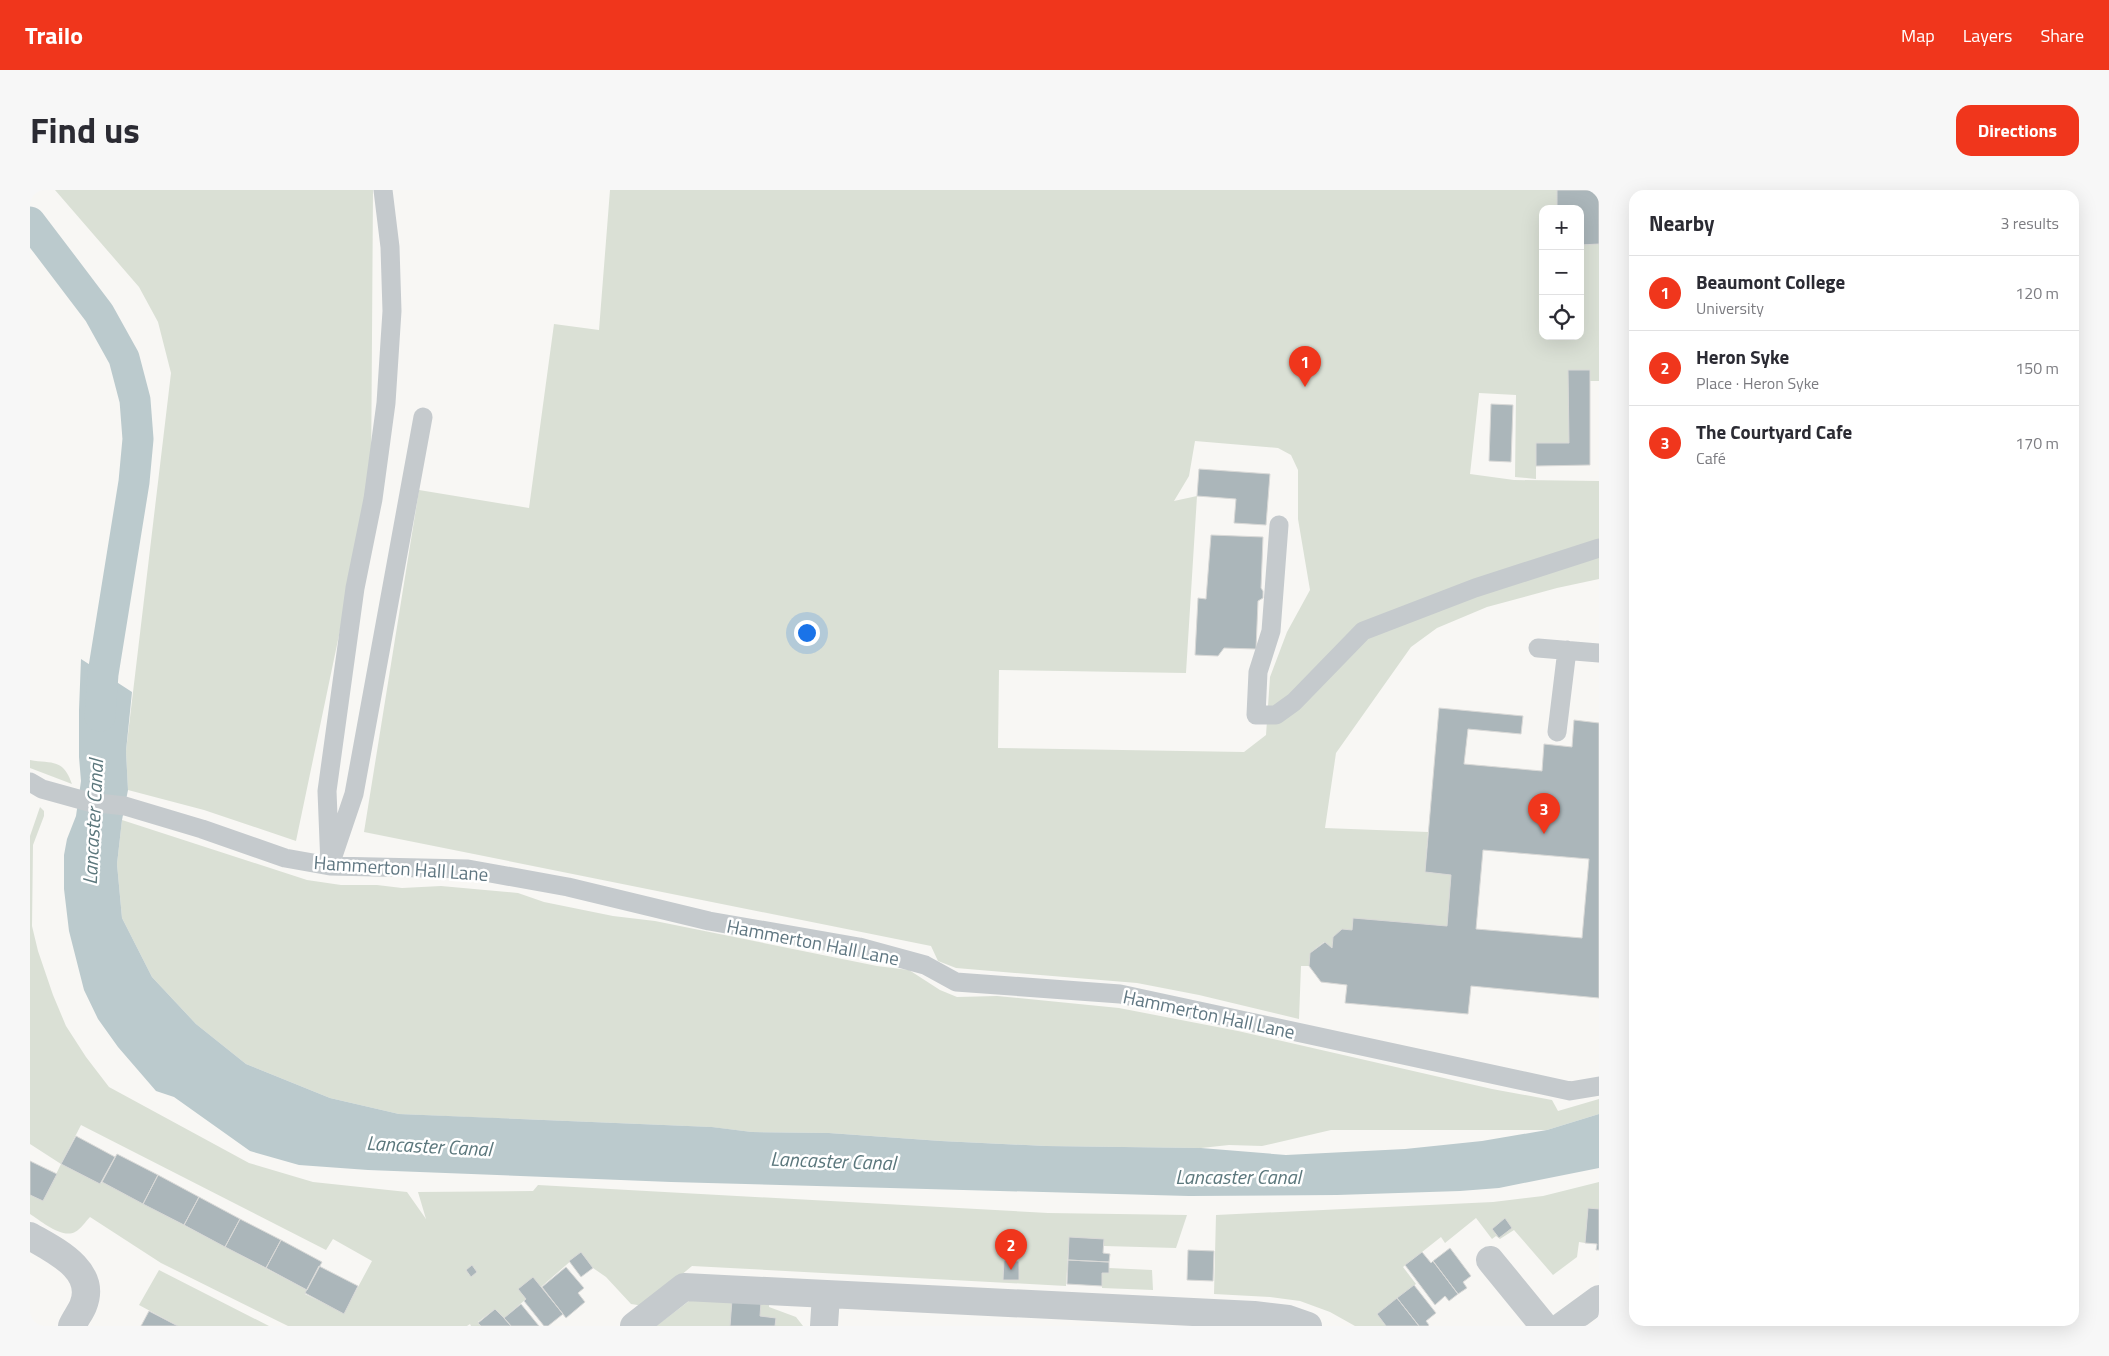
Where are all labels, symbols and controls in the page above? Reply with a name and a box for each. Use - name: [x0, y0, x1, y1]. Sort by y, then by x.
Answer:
- text: Trailo: [25, 17, 83, 53]
- text: Map: [1901, 22, 1935, 49]
- text: Layers: [1963, 22, 2012, 49]
- text: Share: [2040, 22, 2084, 49]
- text: Find us: [30, 103, 140, 157]
- button: Directions: [1956, 105, 2079, 156]
- map controls: [1539, 205, 1584, 340]
- button: +: [1539, 205, 1584, 250]
- text: Nearby: [1649, 207, 1714, 239]
- text: 3 results: [2000, 211, 2059, 235]
- button: −: [1539, 250, 1584, 295]
- text: Beaumont College: [1696, 267, 1845, 296]
- text: 1: [1661, 281, 1669, 305]
- text: 120 m: [2015, 281, 2059, 305]
- button: locate: [1539, 295, 1584, 340]
- text: University: [1696, 296, 1764, 320]
- text: Heron Syke: [1696, 342, 1789, 371]
- pin: 1: [1289, 346, 1321, 387]
- text: 2: [1661, 356, 1669, 380]
- text: 150 m: [2015, 356, 2059, 380]
- text: Place · Heron Syke: [1696, 371, 1819, 395]
- text: The Courtyard Cafe: [1696, 417, 1852, 446]
- text: 3: [1661, 431, 1669, 455]
- text: 170 m: [2015, 431, 2059, 455]
- text: Café: [1696, 446, 1726, 470]
- your location: [794, 620, 820, 646]
- water label: Lancaster Canal: [74, 756, 111, 885]
- pin: 3: [1528, 793, 1560, 834]
- street label: Hammerton Hall Lane: [313, 847, 489, 888]
- street label: Hammerton Hall Lane: [724, 911, 902, 972]
- street label: Hammerton Hall Lane: [1120, 981, 1298, 1046]
- water label: Lancaster Canal: [366, 1127, 495, 1164]
- water label: Lancaster Canal: [770, 1143, 899, 1178]
- water label: Lancaster Canal: [1175, 1161, 1303, 1192]
- pin: 2: [995, 1229, 1027, 1270]

